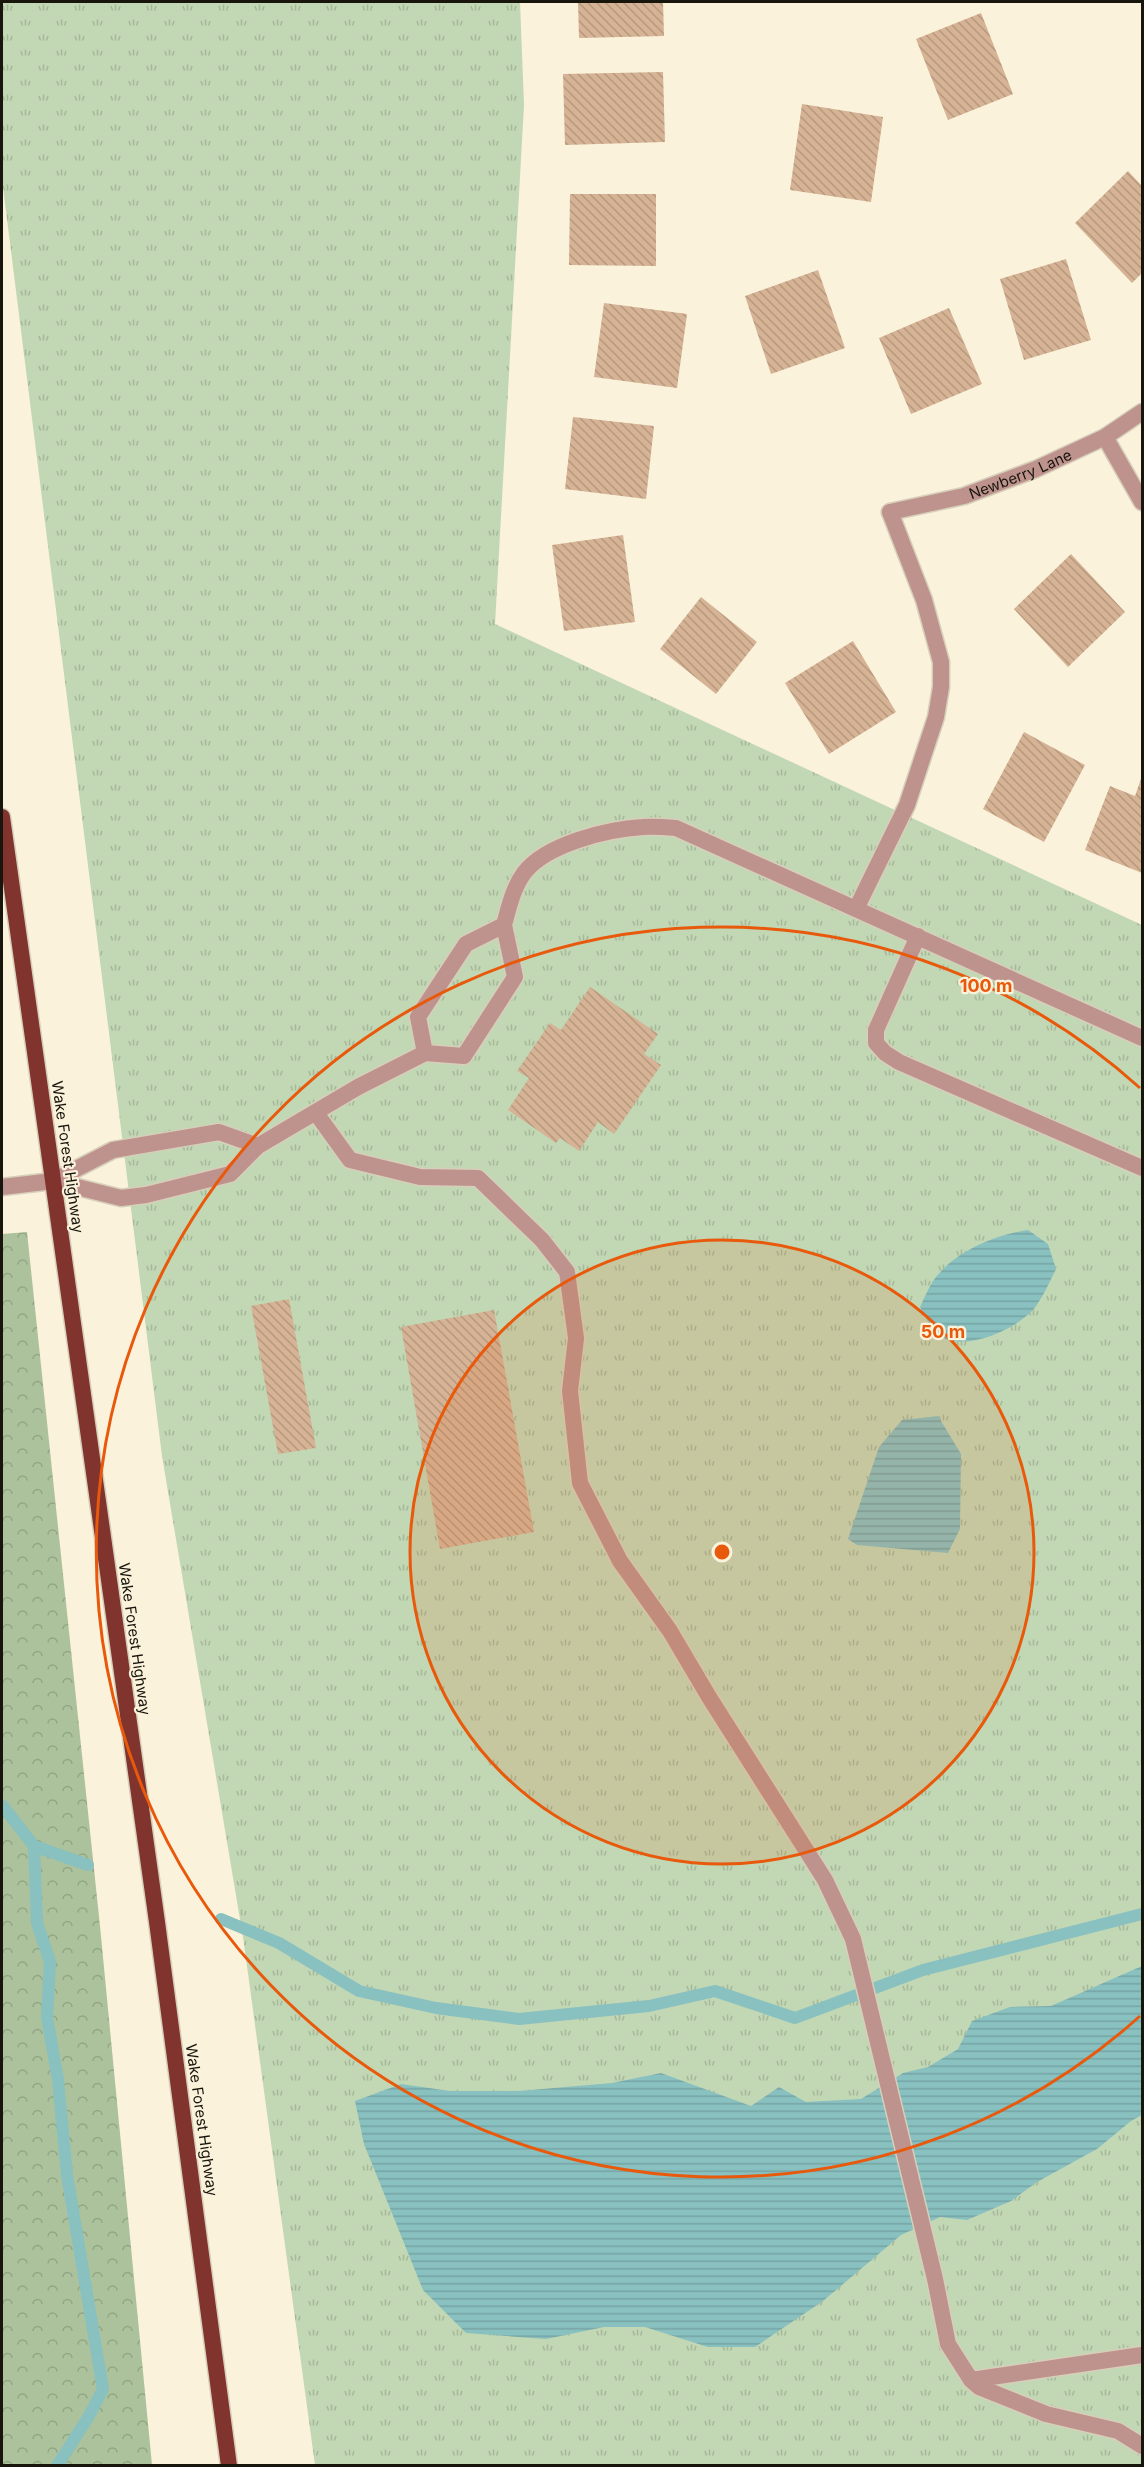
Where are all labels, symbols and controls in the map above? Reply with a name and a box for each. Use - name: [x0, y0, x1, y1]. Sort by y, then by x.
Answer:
- street label: Newberry Lane: [966, 444, 1074, 503]
- text: 100 m: [960, 975, 1012, 996]
- street label: Wake Forest Highway: [48, 1080, 88, 1235]
- text: 50 m: [921, 1321, 965, 1342]
- centre of rings: [712, 1542, 732, 1562]
- street label: Wake Forest Highway: [115, 1562, 155, 1717]
- street label: Wake Forest Highway: [182, 2043, 222, 2198]

